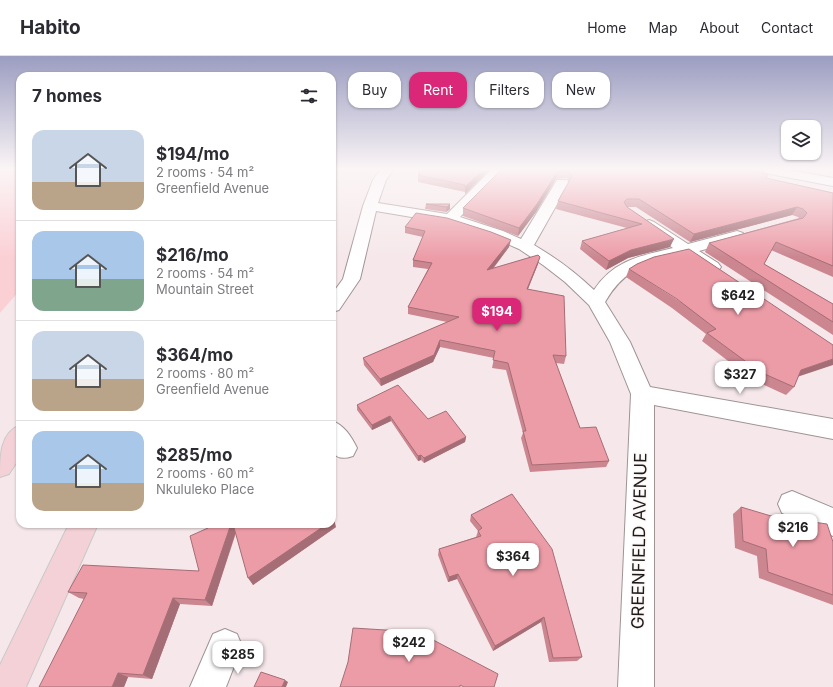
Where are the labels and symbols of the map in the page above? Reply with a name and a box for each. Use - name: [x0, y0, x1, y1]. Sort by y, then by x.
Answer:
- pin: $642: [714, 282, 762, 316]
- pin: $194: [473, 298, 521, 332]
- pin: $327: [716, 361, 764, 395]
- street label: GREENFIELD AVENUE: [627, 453, 651, 629]
- pin: $216: [769, 514, 817, 548]
- pin: $364: [489, 543, 537, 577]
- pin: $242: [385, 629, 433, 663]
- pin: $285: [214, 641, 262, 675]

